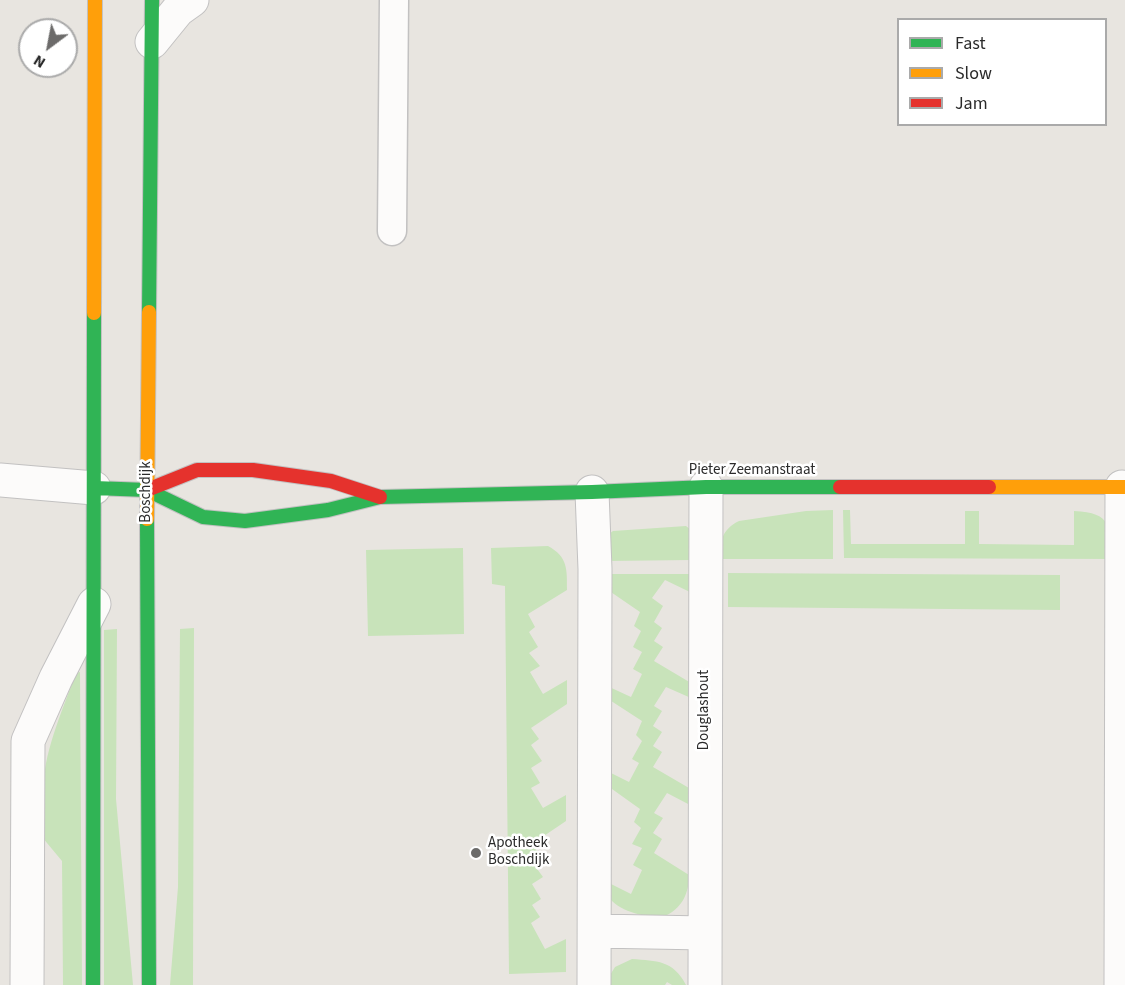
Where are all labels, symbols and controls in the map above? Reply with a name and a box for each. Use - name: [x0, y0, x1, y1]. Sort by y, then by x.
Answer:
- north arrow: [18, 18, 78, 78]
- legend: [897, 18, 1107, 126]
- text: Fast: [955, 31, 986, 56]
- text: N: [29, 49, 50, 74]
- text: Slow: [955, 61, 992, 86]
- text: Jam: [955, 91, 988, 116]
- street label: Boschdijk: [138, 461, 156, 523]
- street label: Pieter Zeemanstraat: [689, 462, 815, 480]
- street label: Douglashout: [696, 670, 714, 750]
- place label: Apotheek Boschdijk: [488, 835, 549, 870]
- marker: Apotheek Boschdijk: [469, 846, 483, 860]

